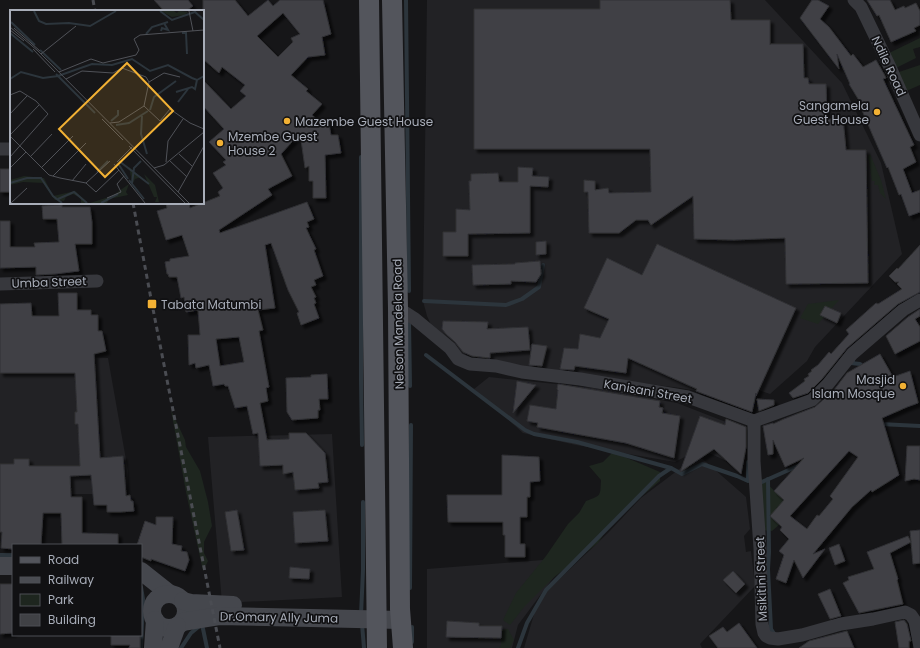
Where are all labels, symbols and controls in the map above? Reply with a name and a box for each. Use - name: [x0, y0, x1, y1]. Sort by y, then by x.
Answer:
- inset map: [10, 10, 204, 204]
- street label: Ndile Road: [868, 33, 910, 99]
- place label: Sangamela Guest House: [793, 97, 869, 128]
- marker: Sangamela Guest House: [872, 107, 882, 117]
- place label: Mazembe Guest House: [295, 113, 433, 130]
- marker: Mazembe Guest House: [282, 116, 292, 126]
- place label: Mzembe Guest House 2: [228, 128, 317, 159]
- marker: Mzembe Guest House 2: [215, 138, 225, 148]
- street label: Nelson Mandela Road: [388, 258, 408, 390]
- street label: Umba Street: [11, 272, 87, 292]
- place label: Tabata Matumbi: [161, 296, 261, 313]
- marker: Tabata Matumbi: [146, 298, 158, 310]
- place label: Masjid Islam Mosque: [812, 371, 895, 402]
- street label: Kanisani Street: [603, 375, 693, 407]
- marker: Masjid Islam Mosque: [898, 381, 908, 391]
- street label: Msikitini Street: [751, 536, 771, 622]
- legend: [12, 544, 142, 636]
- text: Road: [48, 551, 79, 568]
- text: Railway: [48, 571, 94, 588]
- text: Park: [48, 591, 75, 608]
- street label: Dr.Omary Ally Juma: [220, 607, 338, 627]
- text: Building: [48, 611, 96, 628]

